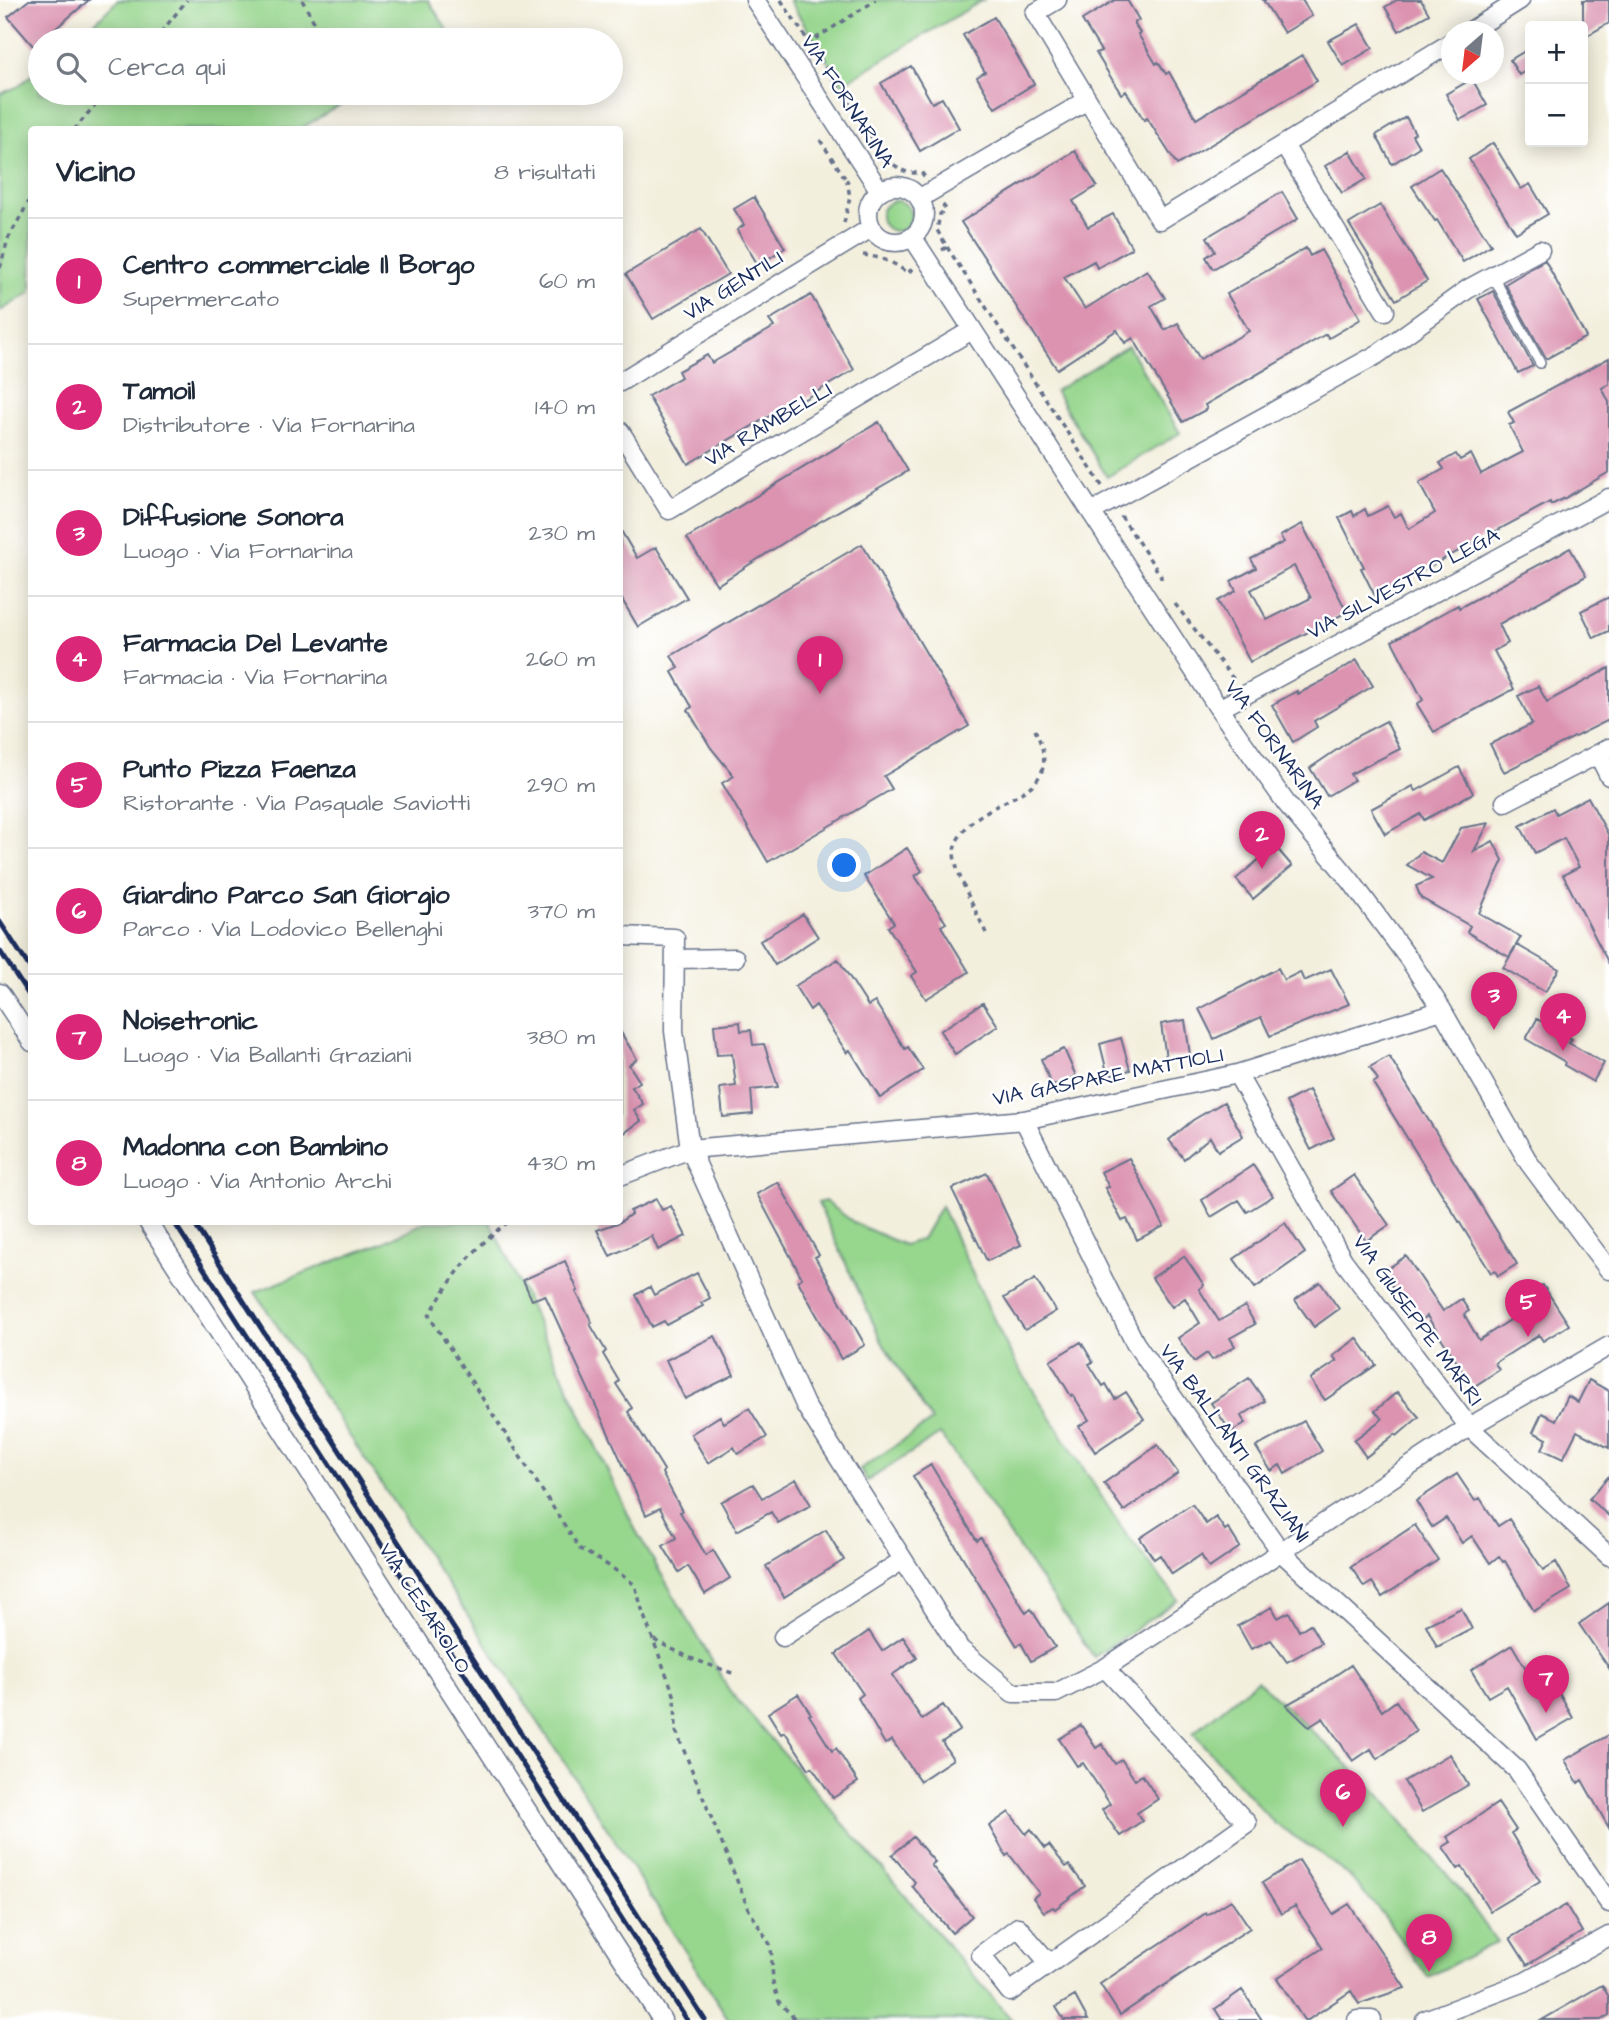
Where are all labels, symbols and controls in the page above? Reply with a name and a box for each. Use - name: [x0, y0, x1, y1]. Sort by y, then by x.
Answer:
- north arrow: [1441, 21, 1504, 84]
- map controls: [1525, 21, 1588, 147]
- button: +: [1525, 21, 1588, 84]
- search box: [28, 28, 623, 105]
- street label: VIA FORNARINA: [794, 29, 902, 174]
- icon: search: [52, 48, 90, 86]
- text: Cerca qui: [108, 49, 225, 85]
- button: −: [1525, 84, 1588, 147]
- text: Vicino: [56, 151, 135, 193]
- text: 8 risultati: [494, 156, 595, 188]
- street label: VIA GENTILI: [678, 243, 789, 327]
- text: Centro commerciale Il Borgo: [123, 247, 474, 283]
- text: 1: [78, 265, 80, 297]
- text: 60 m: [539, 265, 595, 297]
- text: Supermercato: [123, 283, 279, 315]
- text: Tamoil: [123, 373, 195, 409]
- street label: VIA RAMBELLI: [699, 375, 837, 474]
- text: 2: [72, 391, 86, 423]
- text: 140 m: [535, 391, 595, 423]
- text: Distributore · Via Fornarina: [123, 409, 415, 441]
- text: Diffusione Sonora: [123, 499, 344, 535]
- text: 3: [73, 517, 85, 549]
- text: 230 m: [529, 517, 595, 549]
- street label: VIA SILVESTRO LEGA: [1302, 520, 1505, 646]
- text: Luogo · Via Fornarina: [123, 535, 353, 567]
- text: Farmacia Del Levante: [123, 625, 388, 661]
- pin: 1: [797, 636, 843, 694]
- text: 4: [71, 643, 87, 675]
- text: 260 m: [526, 643, 595, 675]
- text: Farmacia · Via Fornarina: [123, 661, 387, 693]
- street label: VIA FORNARINA: [1218, 674, 1332, 815]
- text: Punto Pizza Faenza: [123, 751, 356, 787]
- text: 5: [71, 769, 87, 801]
- text: 290 m: [527, 769, 595, 801]
- text: Ristorante · Via Pasquale Saviotti: [123, 787, 470, 819]
- pin: 2: [1239, 811, 1285, 869]
- your location: [827, 848, 861, 882]
- text: Giardino Parco San Giorgio: [123, 877, 450, 913]
- text: 6: [72, 895, 86, 927]
- text: 370 m: [528, 895, 595, 927]
- text: Parco · Via Lodovico Bellenghi: [123, 913, 442, 945]
- pin: 3: [1471, 972, 1517, 1030]
- pin: 4: [1540, 993, 1586, 1051]
- text: Noisetronic: [123, 1003, 258, 1039]
- text: 7: [72, 1021, 86, 1053]
- text: 380 m: [527, 1021, 595, 1053]
- text: Luogo · Via Ballanti Graziani: [123, 1039, 411, 1071]
- street label: VIA GASPARE MATTIOLI: [990, 1040, 1226, 1113]
- text: Madonna con Bambino: [123, 1129, 388, 1165]
- text: 8: [72, 1147, 86, 1179]
- text: 430 m: [526, 1147, 595, 1179]
- text: Luogo · Via Antonio Archi: [123, 1165, 391, 1197]
- street label: VIA GIUSEPPE MARRI: [1346, 1229, 1490, 1412]
- pin: 5: [1505, 1279, 1551, 1337]
- street label: VIA BALLANTI GRAZIANI: [1153, 1338, 1317, 1549]
- street label: VIA CESAROLO: [372, 1537, 478, 1679]
- pin: 7: [1523, 1655, 1569, 1713]
- pin: 6: [1320, 1769, 1366, 1827]
- pin: 8: [1406, 1914, 1452, 1972]

